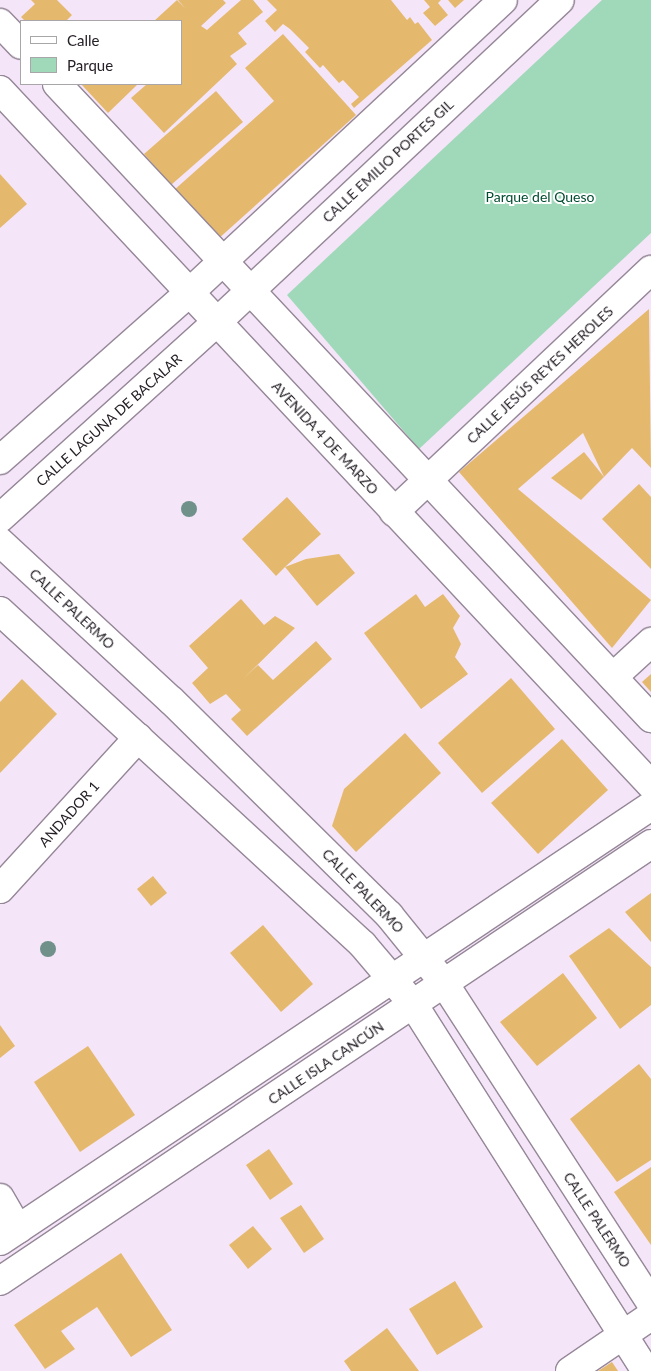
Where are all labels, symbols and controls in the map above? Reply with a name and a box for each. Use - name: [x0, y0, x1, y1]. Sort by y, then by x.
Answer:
- legend: [20, 20, 182, 85]
- text: Calle: [67, 31, 99, 49]
- text: Parque: [67, 56, 113, 74]
- street label: CALLE EMILIO PORTES GIL: [319, 96, 457, 226]
- park label: Parque del Queso: [485, 189, 595, 205]
- street label: CALLE JESÚS REYES HEROLES: [463, 303, 617, 447]
- street label: CALLE LAGUNA DE BACALAR: [33, 350, 185, 490]
- street label: AVENIDA 4 DE MARZO: [268, 378, 382, 498]
- street label: CALLE PALERMO: [26, 565, 118, 653]
- street label: ANDADOR 1: [35, 778, 103, 850]
- street label: CALLE PALERMO: [319, 845, 407, 937]
- street label: CALLE ISLA CANCÚN: [265, 1018, 387, 1108]
- street label: CALLE PALERMO: [560, 1169, 634, 1271]

